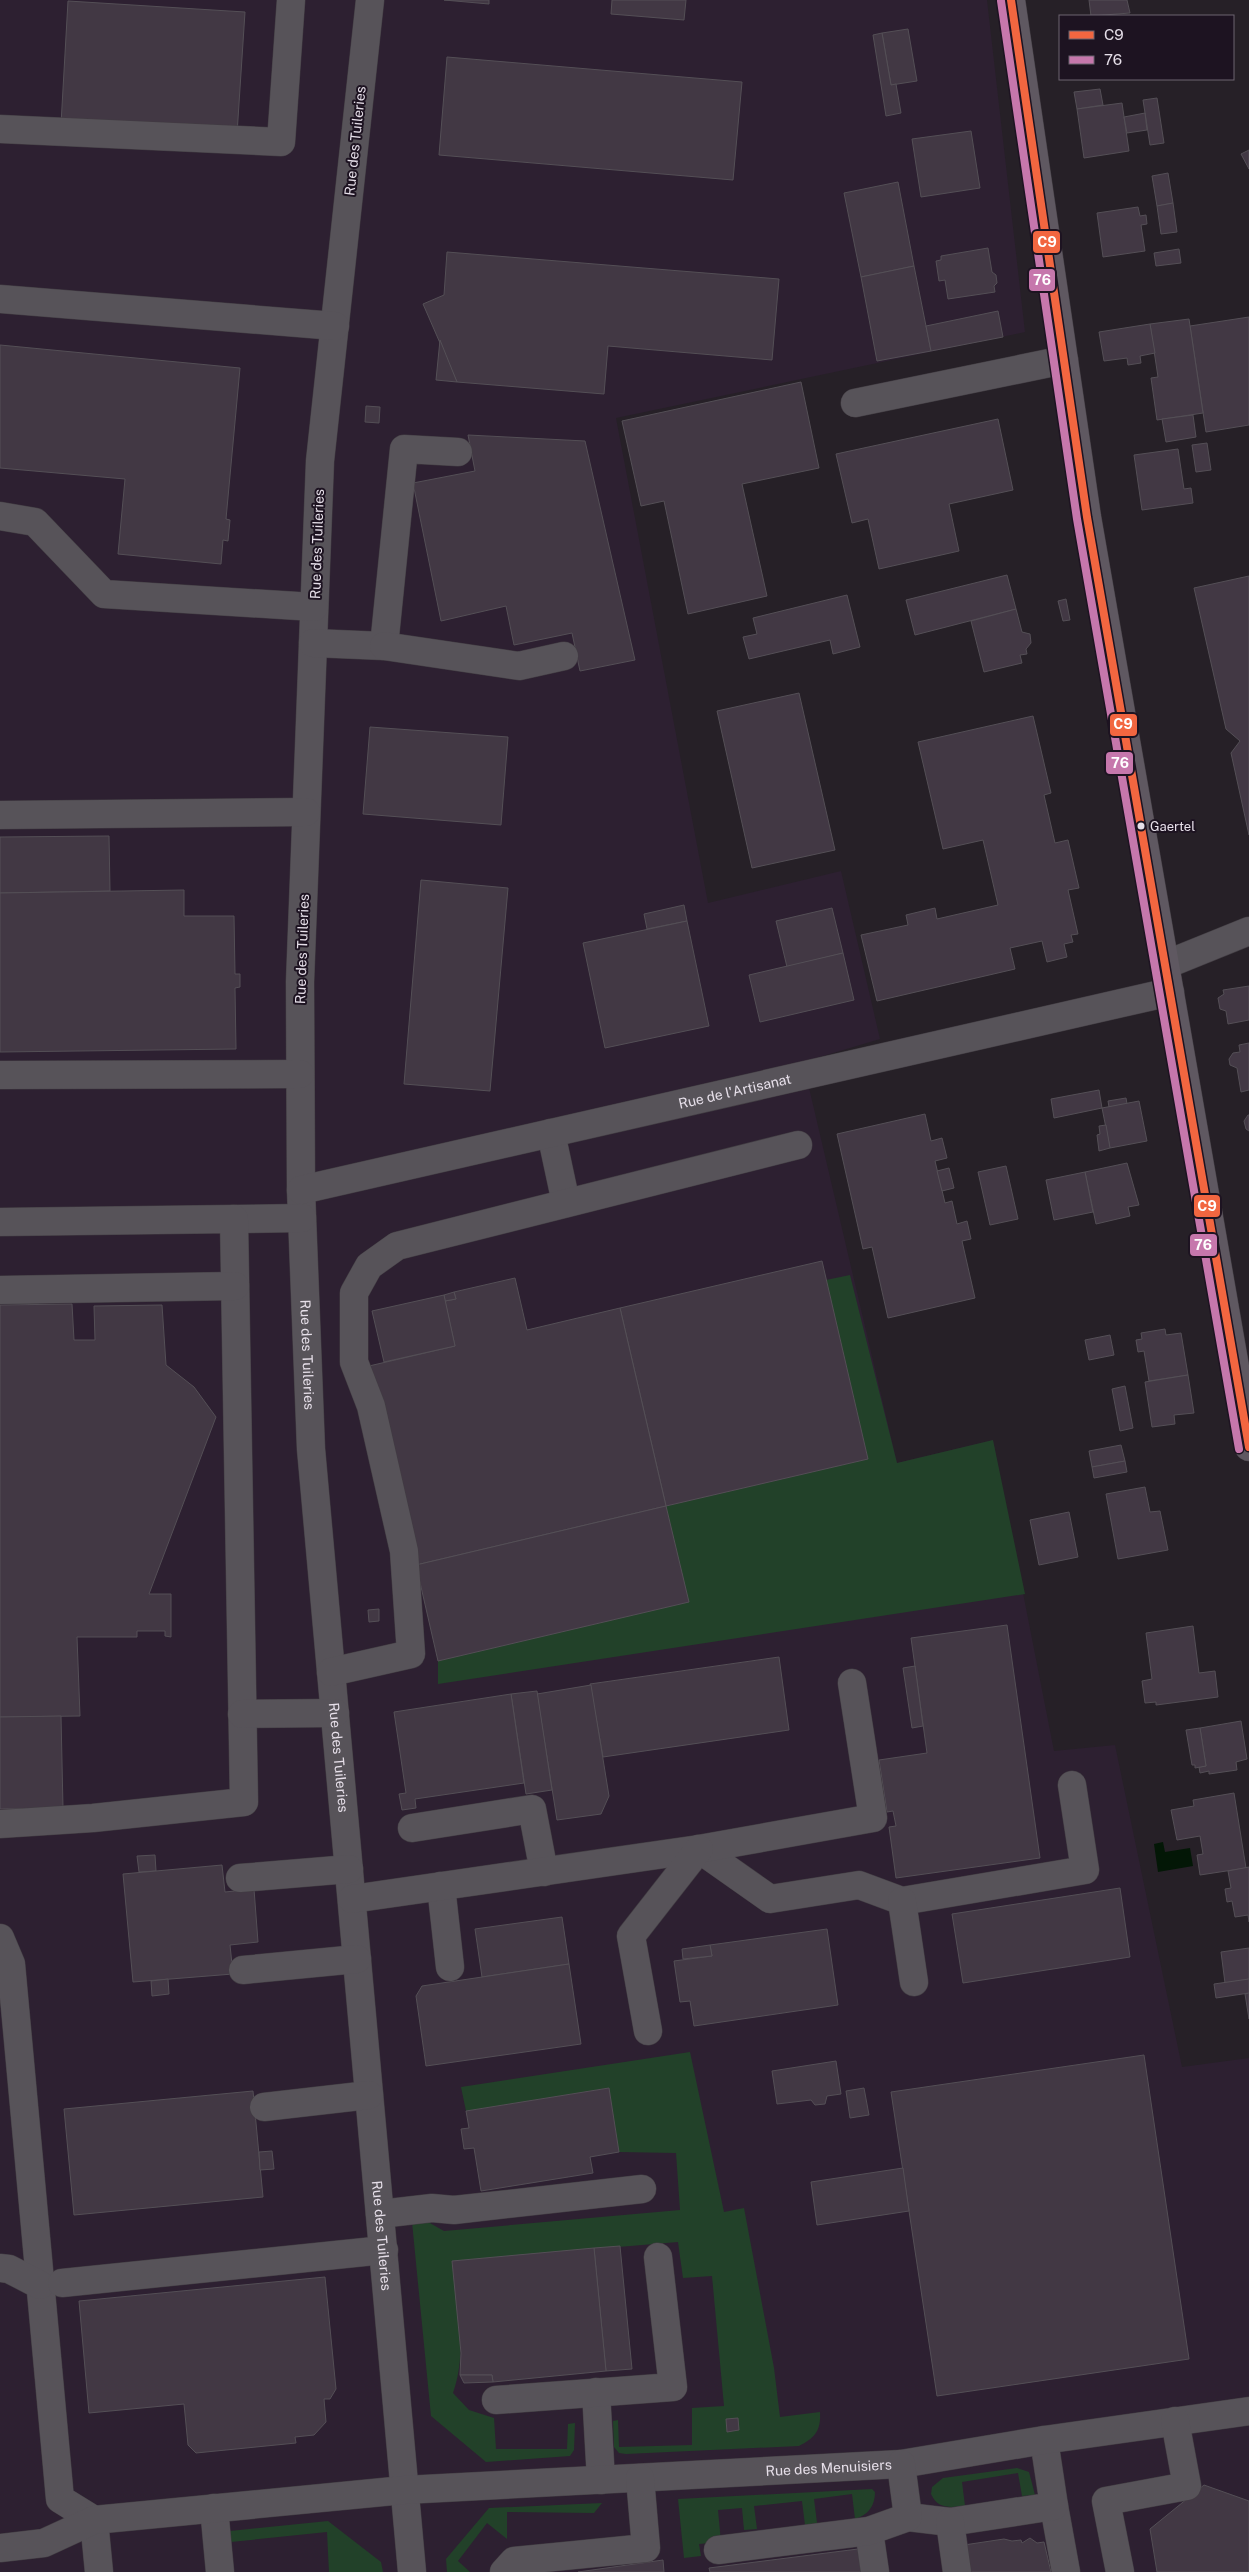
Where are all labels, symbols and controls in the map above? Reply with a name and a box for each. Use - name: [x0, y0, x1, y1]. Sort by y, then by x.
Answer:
- legend: [1059, 15, 1234, 80]
- text: C9: [1104, 26, 1124, 43]
- text: 76: [1104, 51, 1122, 68]
- street label: Rue des Tuileries: [341, 85, 369, 197]
- line badge: C9: [1032, 230, 1061, 254]
- text: C9: [1037, 234, 1057, 250]
- line badge: 76: [1028, 268, 1056, 292]
- text: 76: [1033, 272, 1051, 288]
- street label: Rue des Tuileries: [307, 489, 327, 599]
- line badge: C9: [1109, 713, 1138, 737]
- text: C9: [1113, 716, 1133, 732]
- line badge: 76: [1105, 751, 1134, 775]
- text: 76: [1111, 755, 1129, 771]
- place label: Gaertel: [1150, 819, 1195, 834]
- marker: Gaertel: [1136, 821, 1146, 831]
- street label: Rue des Tuileries: [292, 894, 312, 1004]
- street label: Rue de l'Artisanat: [677, 1071, 793, 1112]
- line badge: C9: [1193, 1194, 1221, 1218]
- text: C9: [1197, 1198, 1217, 1214]
- line badge: 76: [1189, 1233, 1218, 1257]
- text: 76: [1194, 1237, 1212, 1253]
- street label: Rue des Tuileries: [297, 1299, 317, 1410]
- street label: Rue des Tuileries: [326, 1702, 352, 1813]
- street label: Rue des Tuileries: [369, 2180, 395, 2291]
- street label: Rue des Menuisiers: [765, 2456, 892, 2479]

